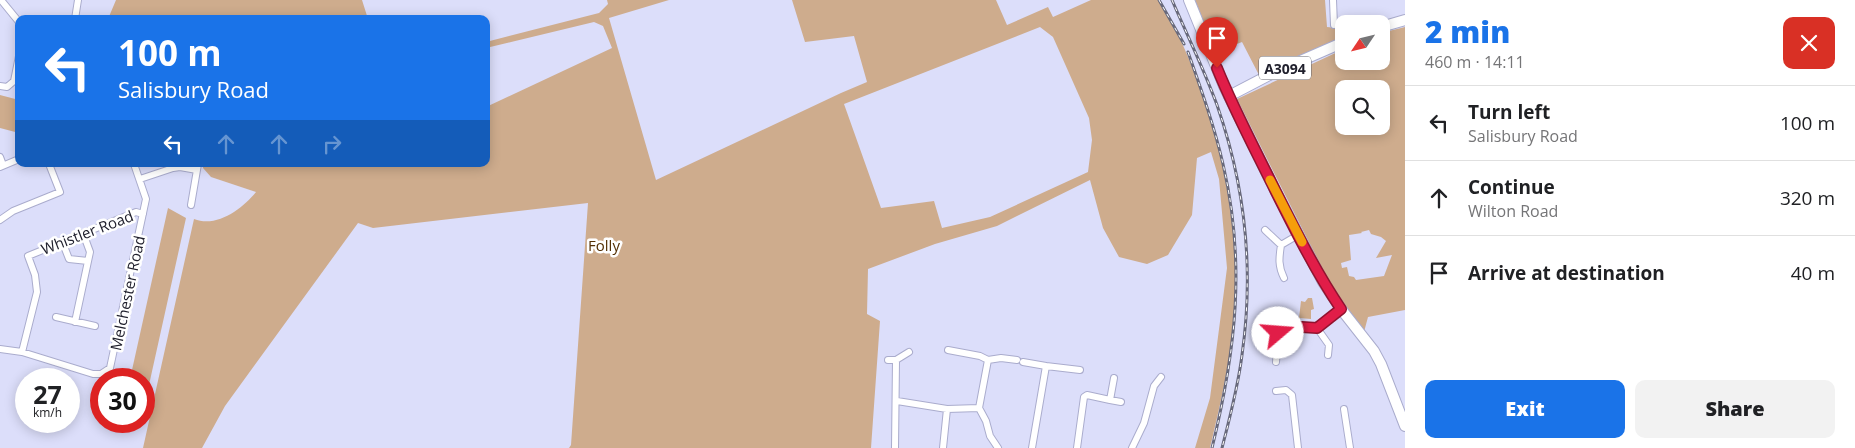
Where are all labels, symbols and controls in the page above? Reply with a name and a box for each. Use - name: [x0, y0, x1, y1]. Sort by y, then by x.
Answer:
- text: 2 min: [1425, 11, 1510, 52]
- north arrow: [1335, 15, 1390, 70]
- map controls: [1335, 15, 1390, 135]
- pin: [1196, 17, 1238, 68]
- button: close: [1783, 17, 1835, 69]
- icon: arrive: [1203, 24, 1231, 52]
- text: 100 m: [118, 29, 222, 76]
- icon: left: [35, 35, 100, 100]
- text: 460 m · 14:11: [1425, 51, 1525, 73]
- road number: A3094: [1259, 56, 1311, 80]
- text: Salisbury Road: [118, 74, 269, 104]
- button: search: [1335, 80, 1390, 135]
- text: Turn left: [1468, 99, 1550, 125]
- icon: left: [1425, 109, 1453, 137]
- text: 100 m: [1780, 110, 1835, 136]
- text: Salisbury Road: [1468, 125, 1578, 147]
- icon: left: [159, 130, 187, 158]
- icon: ahead: [212, 130, 240, 158]
- icon: ahead: [265, 130, 293, 158]
- icon: right: [318, 130, 346, 158]
- text: Continue: [1468, 174, 1555, 200]
- icon: ahead: [1425, 184, 1453, 212]
- text: 320 m: [1780, 185, 1835, 211]
- text: Wilton Road: [1468, 200, 1558, 222]
- street label: Whistler Road: [38, 205, 136, 259]
- street label: Melchester Road: [105, 234, 149, 352]
- park label: Folly: [588, 235, 620, 255]
- icon: arrive: [1425, 259, 1453, 287]
- text: Arrive at destination: [1468, 260, 1665, 286]
- text: 40 m: [1791, 260, 1835, 286]
- position arrow: [1251, 306, 1303, 358]
- speed limit sign: 30: [90, 368, 155, 433]
- text: 27: [33, 377, 62, 411]
- button: Exit: [1425, 380, 1625, 438]
- button: Share: [1635, 380, 1835, 438]
- text: km/h: [33, 404, 62, 421]

